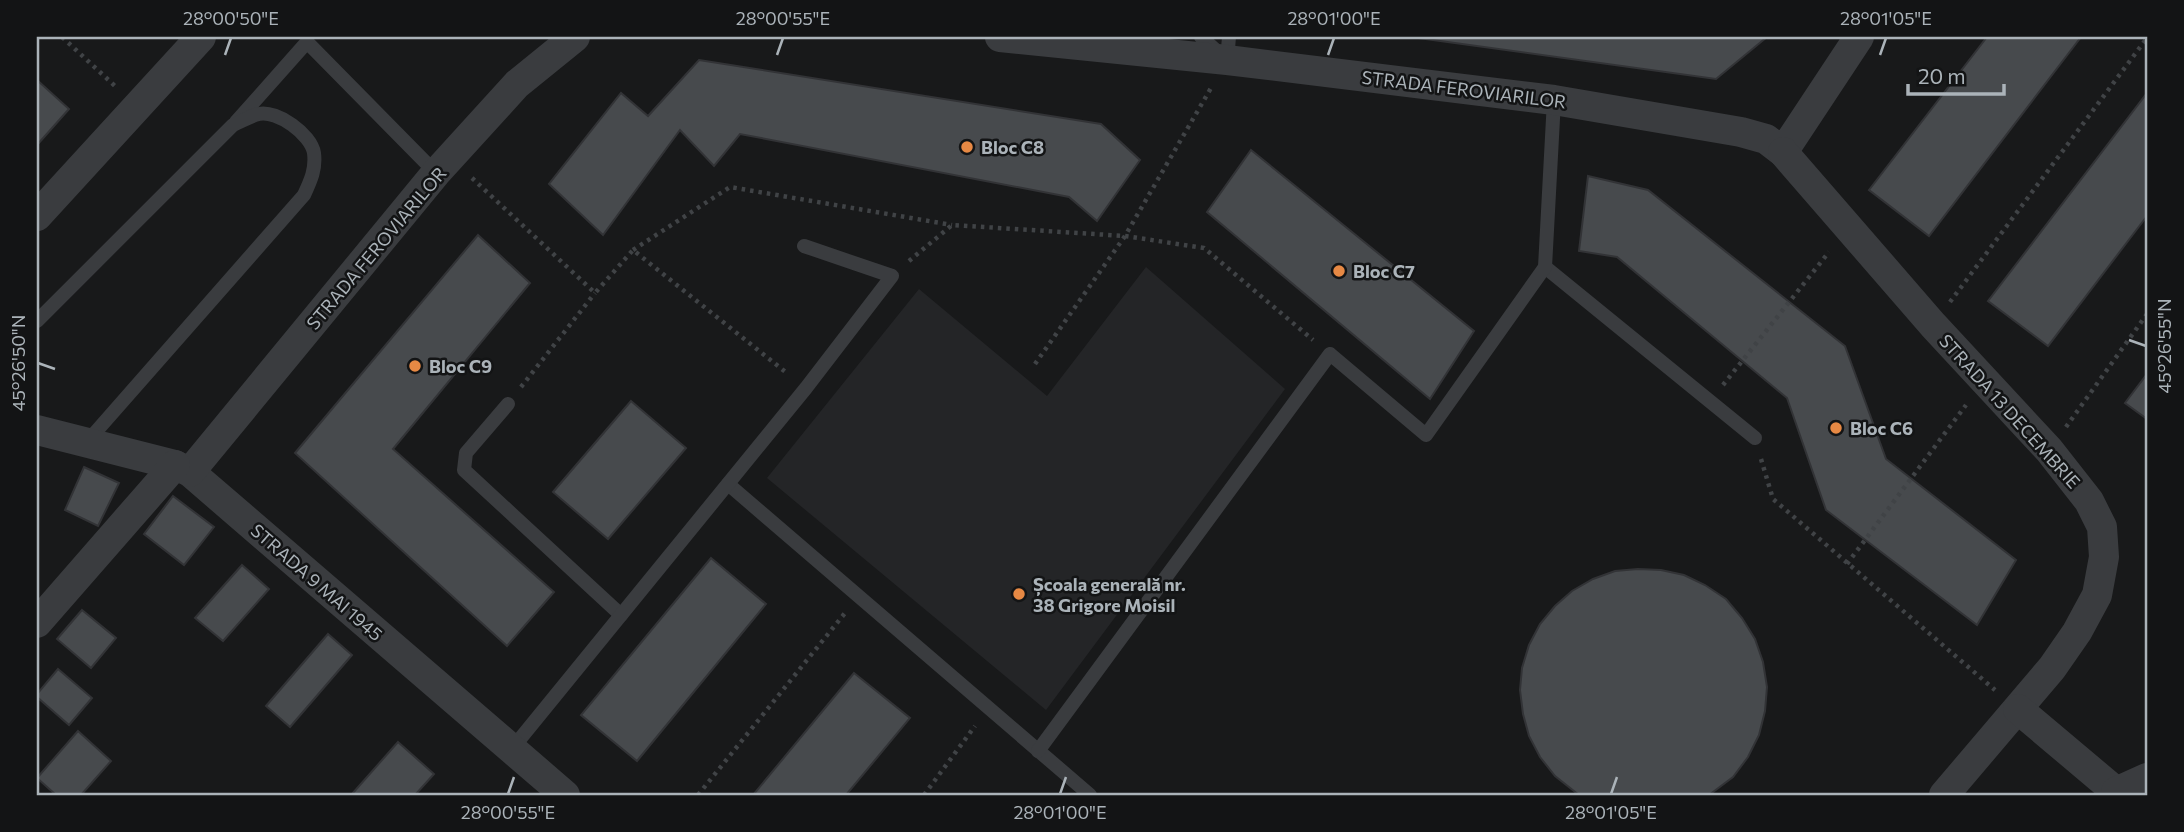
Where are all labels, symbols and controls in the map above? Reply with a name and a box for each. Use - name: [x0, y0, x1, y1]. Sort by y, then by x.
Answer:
- text: 28°00'50"E: [183, 7, 279, 29]
- text: 28°00'55"E: [736, 7, 830, 29]
- text: 28°01'00"E: [1287, 7, 1381, 29]
- text: 28°01'05"E: [1840, 7, 1932, 29]
- scale bar: [1908, 52, 2004, 96]
- text: 20 m: [1918, 63, 1966, 88]
- street label: STRADA FEROVIARILOR: [1361, 66, 1567, 112]
- place label: Bloc C8: [981, 136, 1044, 158]
- marker: Bloc C8: [959, 139, 975, 155]
- street label: STRADA FEROVIARILOR: [301, 162, 451, 334]
- place label: Bloc C7: [1353, 260, 1415, 282]
- marker: Bloc C7: [1331, 263, 1347, 279]
- text: 45°26'55"N: [2153, 298, 2175, 394]
- text: 45°26'50"N: [7, 315, 29, 411]
- street label: STRADA 13 DECEMBRIE: [1935, 329, 2085, 493]
- place label: Bloc C9: [429, 355, 492, 377]
- marker: Bloc C9: [407, 358, 423, 374]
- place label: Bloc C6: [1850, 417, 1913, 439]
- marker: Bloc C6: [1828, 420, 1844, 436]
- street label: STRADA 9 MAI 1945: [247, 519, 387, 645]
- place label: Școala generală nr. 38 Grigore Moisil: [1033, 573, 1186, 616]
- marker: Școala generală nr. 38 Grigore Moisil: [1011, 586, 1027, 602]
- text: 28°00'55"E: [461, 801, 555, 823]
- text: 28°01'00"E: [1013, 801, 1107, 823]
- text: 28°01'05"E: [1565, 801, 1657, 823]

